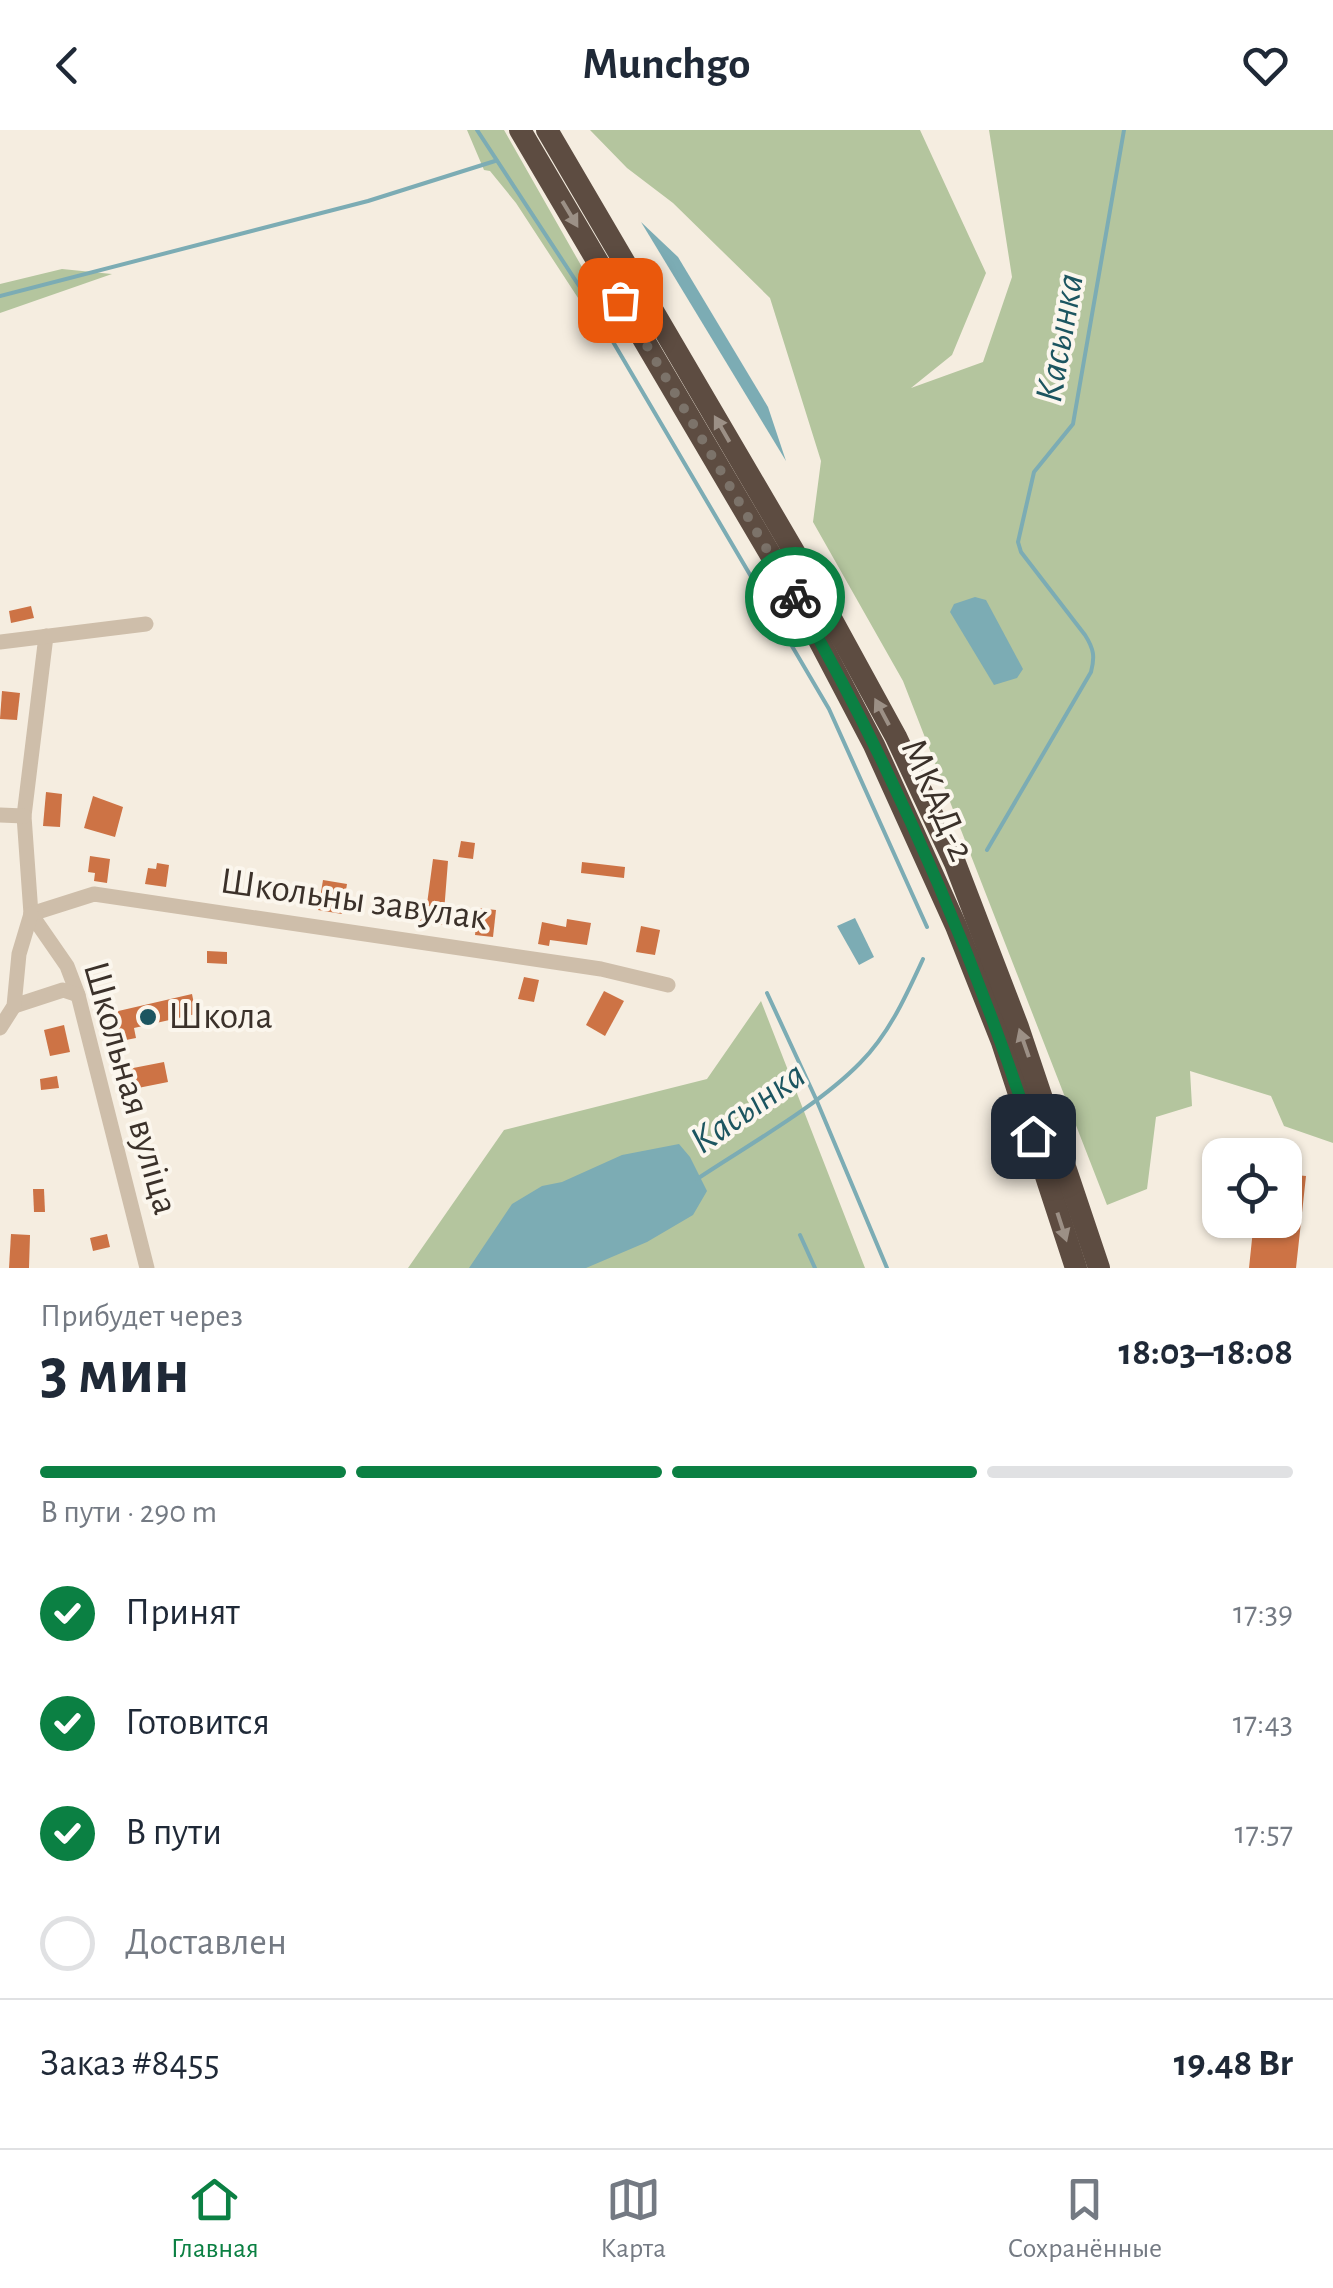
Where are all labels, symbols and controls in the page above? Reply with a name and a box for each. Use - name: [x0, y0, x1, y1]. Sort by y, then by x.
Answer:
- icon: back: [40, 38, 95, 93]
- icon: heart: [1238, 38, 1293, 93]
- text: Munchgo: [583, 42, 750, 87]
- one-way arrow: [561, 200, 578, 228]
- pin: [578, 258, 663, 343]
- water label: Касынка: [1029, 271, 1091, 405]
- icon: bag: [593, 273, 648, 328]
- one-way arrow: [714, 415, 731, 443]
- courier: [745, 547, 845, 647]
- icon: bike: [768, 570, 823, 625]
- one-way arrow: [874, 697, 891, 726]
- street label: МКАД-2: [893, 733, 981, 867]
- street label: Школьны завулак: [218, 862, 490, 938]
- street label: Школьная вуліца: [76, 957, 184, 1219]
- place label: Школа: [168, 998, 273, 1036]
- marker: Школа: [137, 1006, 159, 1028]
- one-way arrow: [1015, 1027, 1030, 1057]
- water label: Касынка: [683, 1054, 813, 1162]
- pin: [991, 1094, 1076, 1179]
- icon: home: [1006, 1109, 1061, 1164]
- map controls: [1202, 1138, 1302, 1238]
- button: locate: [1202, 1138, 1302, 1238]
- one-way arrow: [1056, 1212, 1071, 1242]
- text: Прибудет через: [40, 1300, 243, 1332]
- text: 18:03–18:08: [1119, 1334, 1293, 1372]
- text: 3 мин: [40, 1340, 190, 1405]
- text: В пути · 290 m: [40, 1496, 217, 1528]
- icon: check: [40, 1586, 95, 1641]
- text: Принят: [125, 1594, 240, 1632]
- text: 17:39: [1233, 1597, 1293, 1629]
- icon: check: [40, 1696, 95, 1751]
- text: Готовится: [125, 1704, 270, 1742]
- text: 17:43: [1233, 1707, 1293, 1739]
- icon: check: [40, 1806, 95, 1861]
- text: В пути: [125, 1814, 222, 1852]
- text: 17:57: [1235, 1817, 1293, 1849]
- text: Доставлен: [125, 1924, 287, 1962]
- text: Заказ #8455: [40, 2045, 220, 2083]
- text: 19.48 Br: [1174, 2045, 1293, 2083]
- tab: Главная: [171, 2172, 259, 2266]
- tab: Карта: [600, 2172, 666, 2266]
- tab: Сохранённые: [1007, 2172, 1162, 2266]

